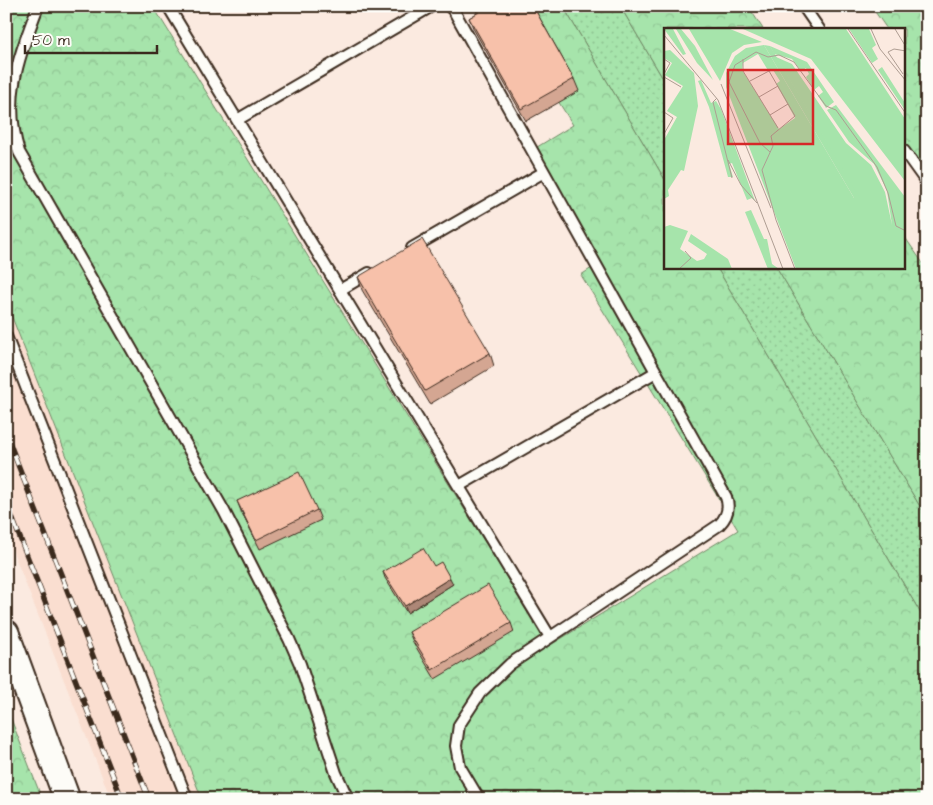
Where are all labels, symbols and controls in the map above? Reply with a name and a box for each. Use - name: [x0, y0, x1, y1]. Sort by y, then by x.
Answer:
- scale bar: [25, 22, 158, 54]
- inset map: [664, 28, 906, 269]
- text: 50 m: [32, 30, 70, 51]

